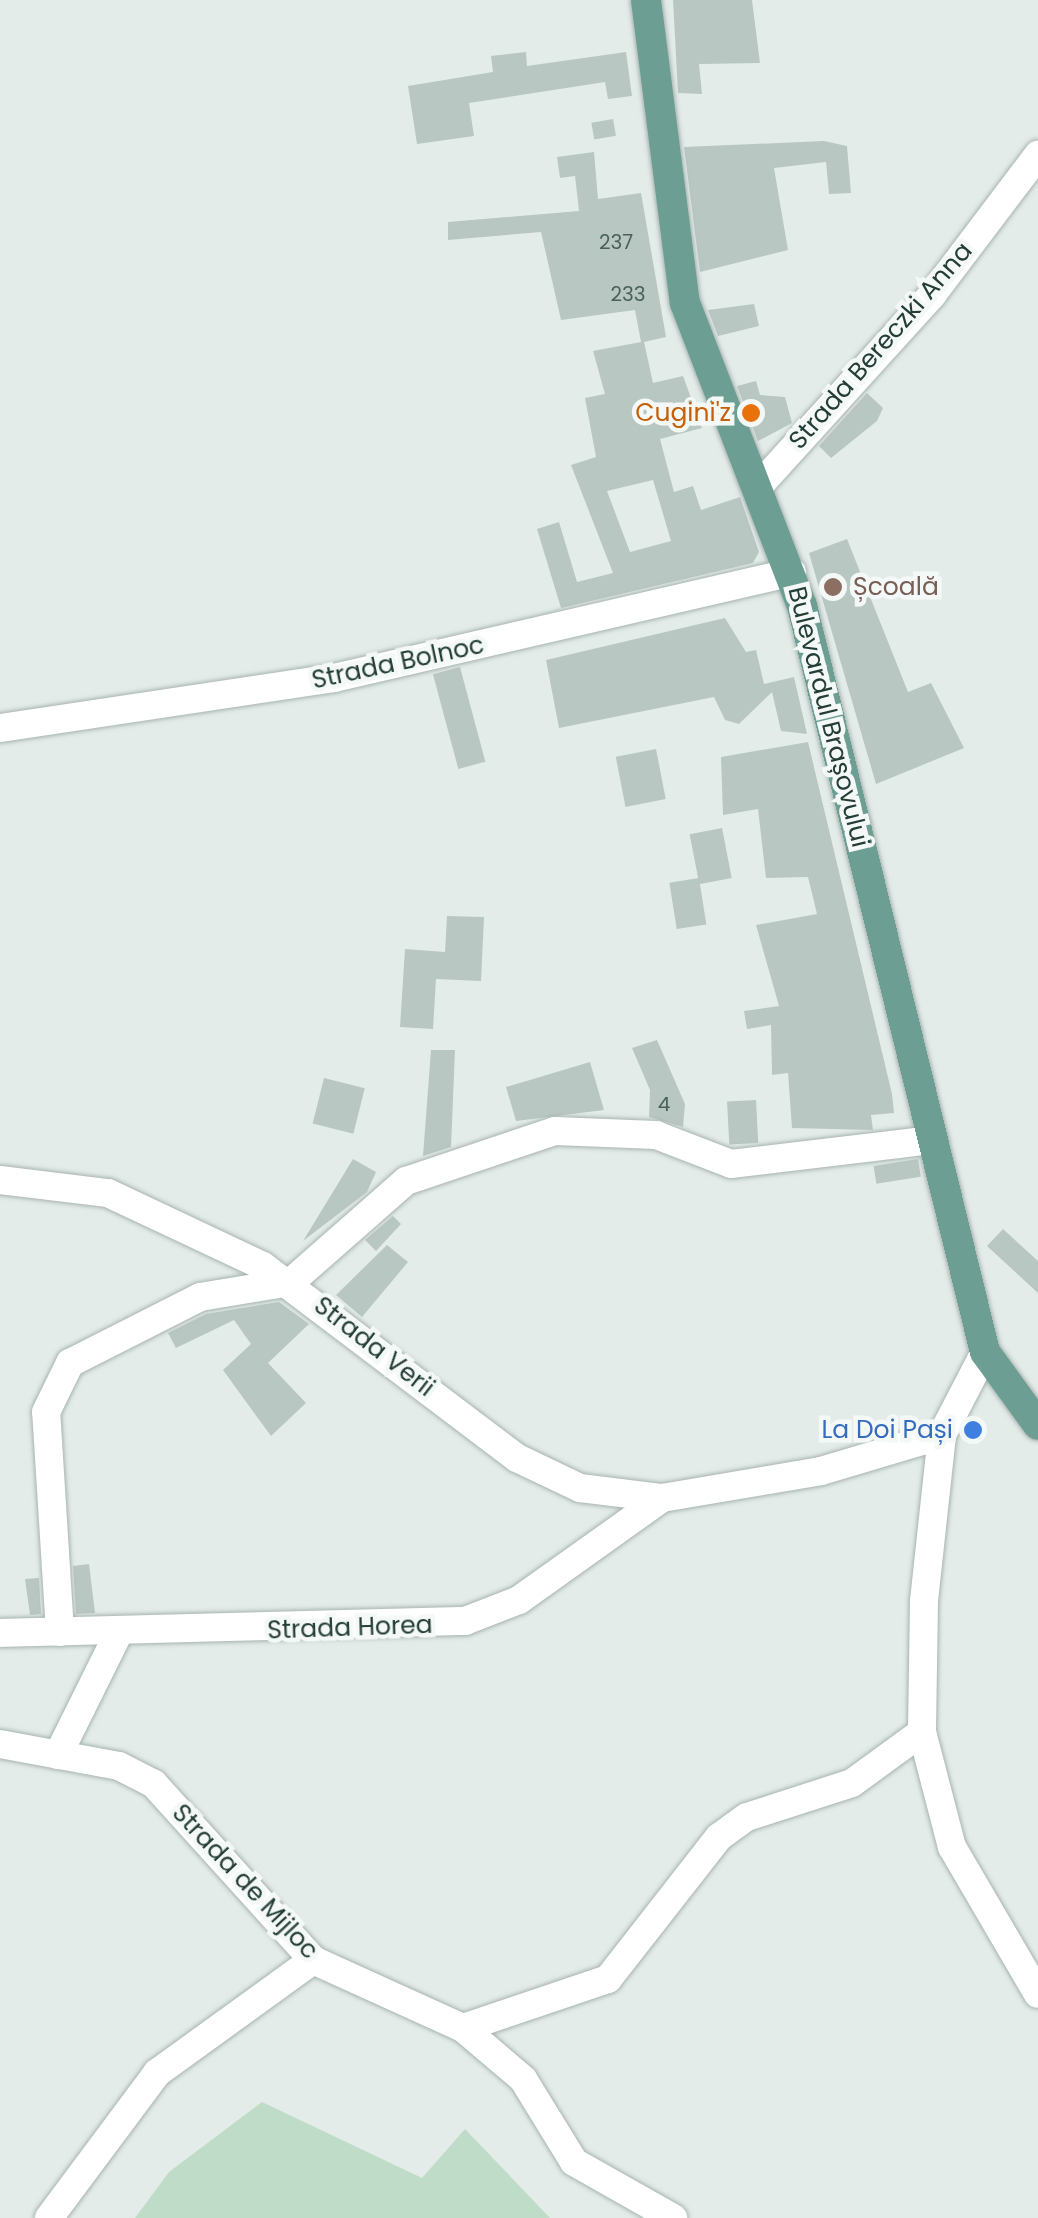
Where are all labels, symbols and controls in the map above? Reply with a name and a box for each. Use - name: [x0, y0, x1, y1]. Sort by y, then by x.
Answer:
- house number: 237: [599, 230, 633, 254]
- street label: Strada Bereczki Anna: [783, 236, 979, 456]
- house number: 233: [610, 282, 646, 306]
- place label: Cugini'z: [635, 398, 731, 428]
- marker: Cugini'z: [740, 402, 762, 424]
- place label: Școală: [853, 572, 939, 602]
- marker: Școală: [822, 576, 844, 598]
- street label: Bulevardul Brașovului: [781, 583, 875, 851]
- street label: Strada Bolnoc: [309, 630, 487, 696]
- house number: 4: [658, 1092, 670, 1116]
- street label: Strada Verii: [308, 1291, 440, 1403]
- place label: La Doi Pași: [822, 1415, 953, 1445]
- marker: La Doi Pași: [962, 1419, 984, 1441]
- street label: Strada Horea: [267, 1610, 433, 1646]
- street label: Strada de Mijloc: [166, 1798, 324, 1966]

